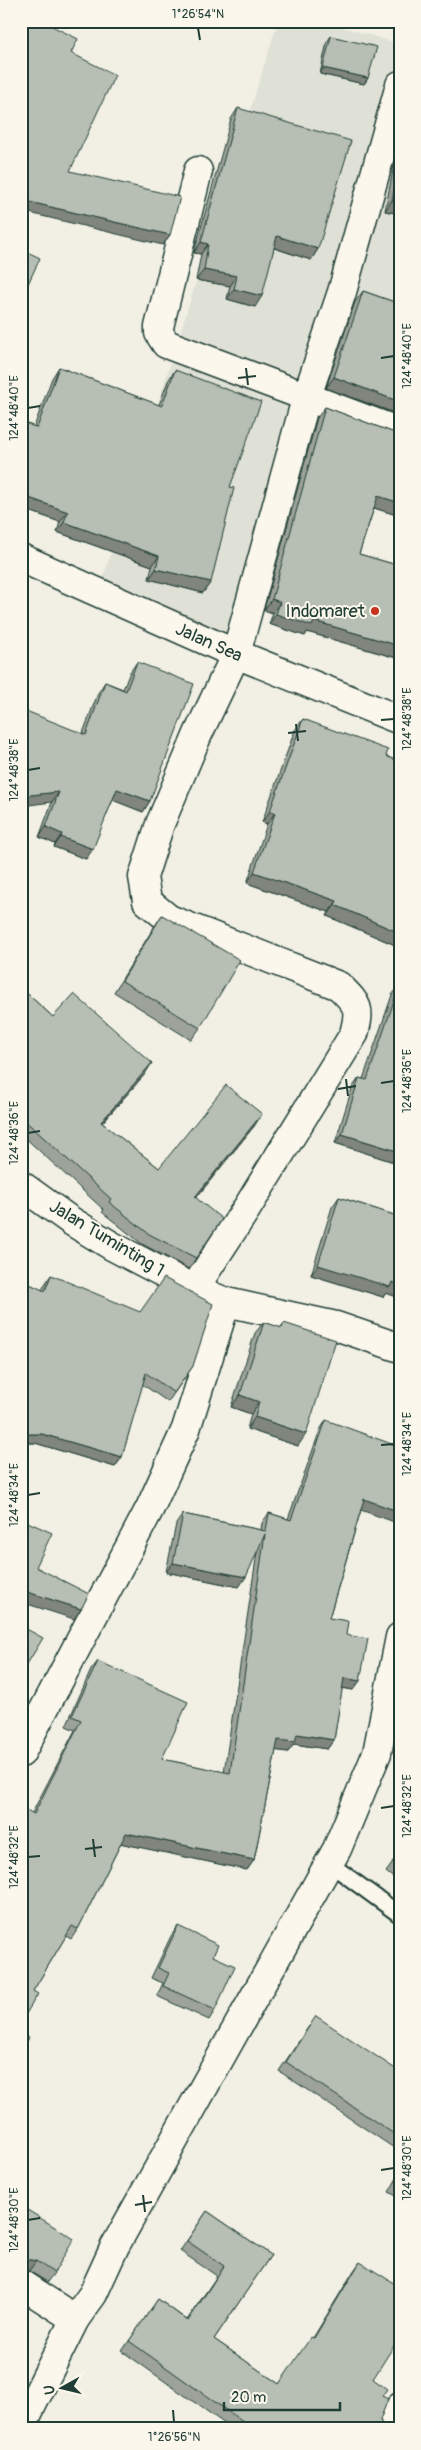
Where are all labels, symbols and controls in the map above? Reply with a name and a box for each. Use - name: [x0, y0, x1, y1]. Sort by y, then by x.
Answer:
- text: 1°26'54"N: [172, 7, 224, 22]
- text: 124°48'40"E: [400, 323, 415, 389]
- text: 124°48'40"E: [7, 375, 22, 441]
- place label: Indomaret: [286, 600, 366, 623]
- marker: Indomaret: [369, 605, 381, 617]
- street label: Jalan Sea: [172, 618, 246, 667]
- text: 124°48'38"E: [400, 688, 415, 750]
- text: 124°48'38"E: [7, 739, 22, 801]
- text: 124°48'36"E: [400, 1049, 415, 1113]
- text: 124°48'36"E: [7, 1101, 22, 1165]
- street label: Jalan Tuminting 1: [45, 1195, 169, 1282]
- text: 124°48'34"E: [400, 1412, 415, 1476]
- text: 124°48'34"E: [7, 1463, 22, 1527]
- text: 124°48'32"E: [400, 1774, 415, 1838]
- text: 124°48'32"E: [7, 1825, 22, 1889]
- text: 124°48'30"E: [400, 2135, 415, 2201]
- text: 124°48'30"E: [7, 2187, 22, 2253]
- north arrow: [38, 2362, 88, 2412]
- scale bar: [224, 2380, 340, 2412]
- text: U: [41, 2384, 59, 2396]
- text: 20 m: [231, 2388, 266, 2407]
- text: 1°26'56"N: [148, 2430, 200, 2445]

